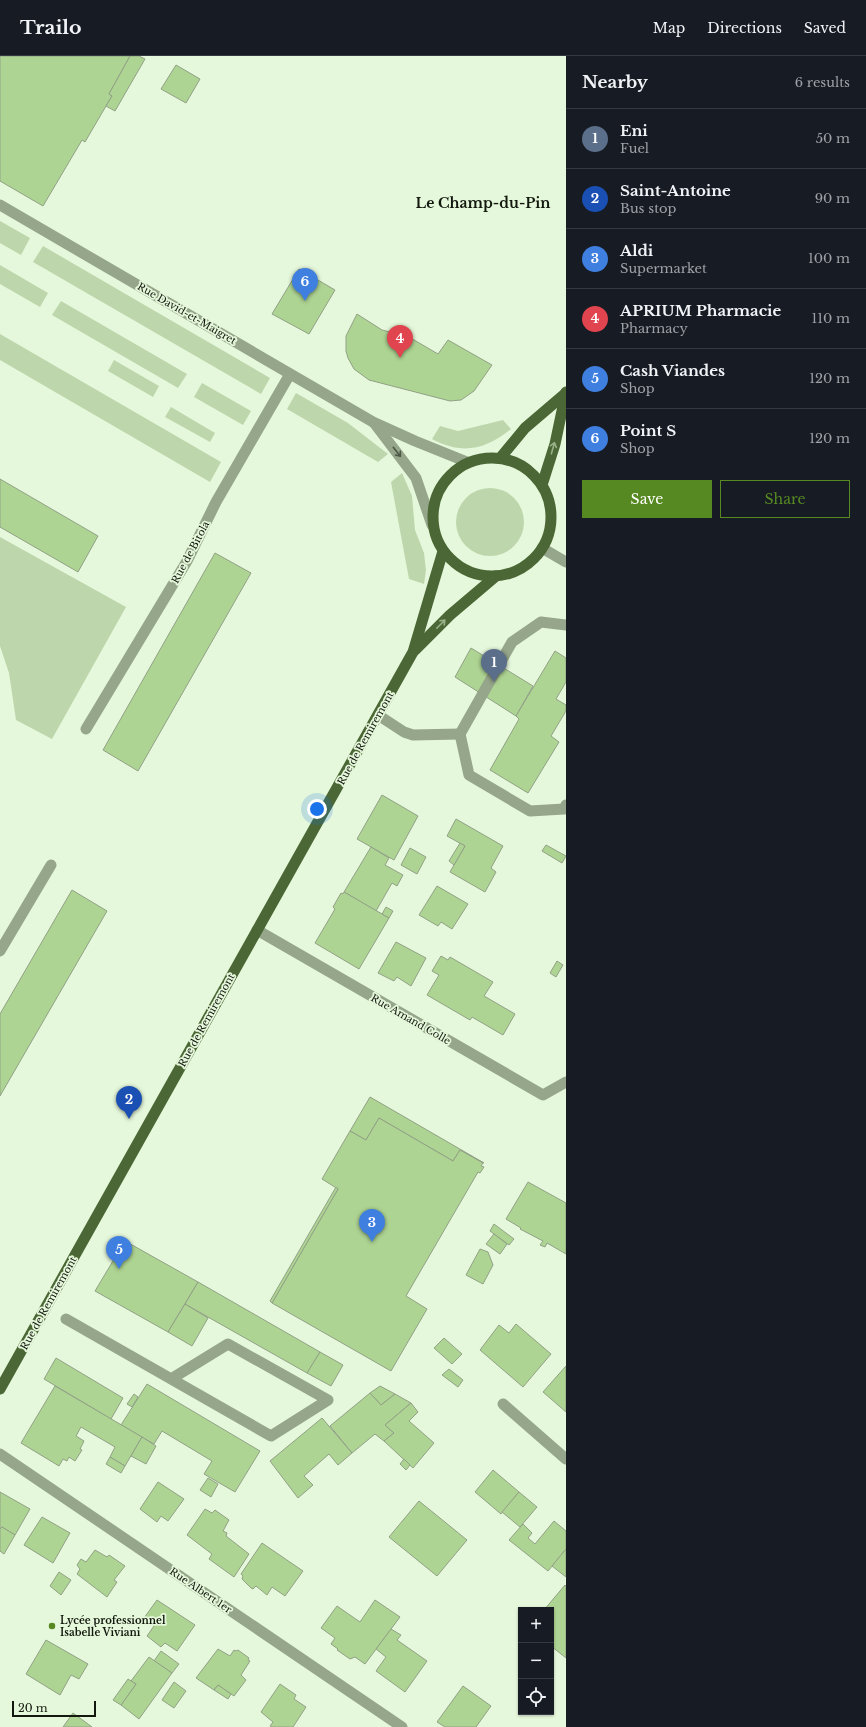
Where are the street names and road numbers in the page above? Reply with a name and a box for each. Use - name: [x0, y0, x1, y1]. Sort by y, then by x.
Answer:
- street label: Rue David-et-Maigret: [135, 280, 239, 347]
- street label: Rue de Bitola: [169, 518, 213, 586]
- street label: Rue de Remiremont: [334, 689, 397, 787]
- street label: Rue de Remiremont: [175, 971, 238, 1069]
- street label: Rue Amand Colle: [368, 991, 453, 1048]
- street label: Rue de Remiremont: [17, 1254, 80, 1352]
- street label: Rue Albert 1er: [167, 1565, 235, 1616]

